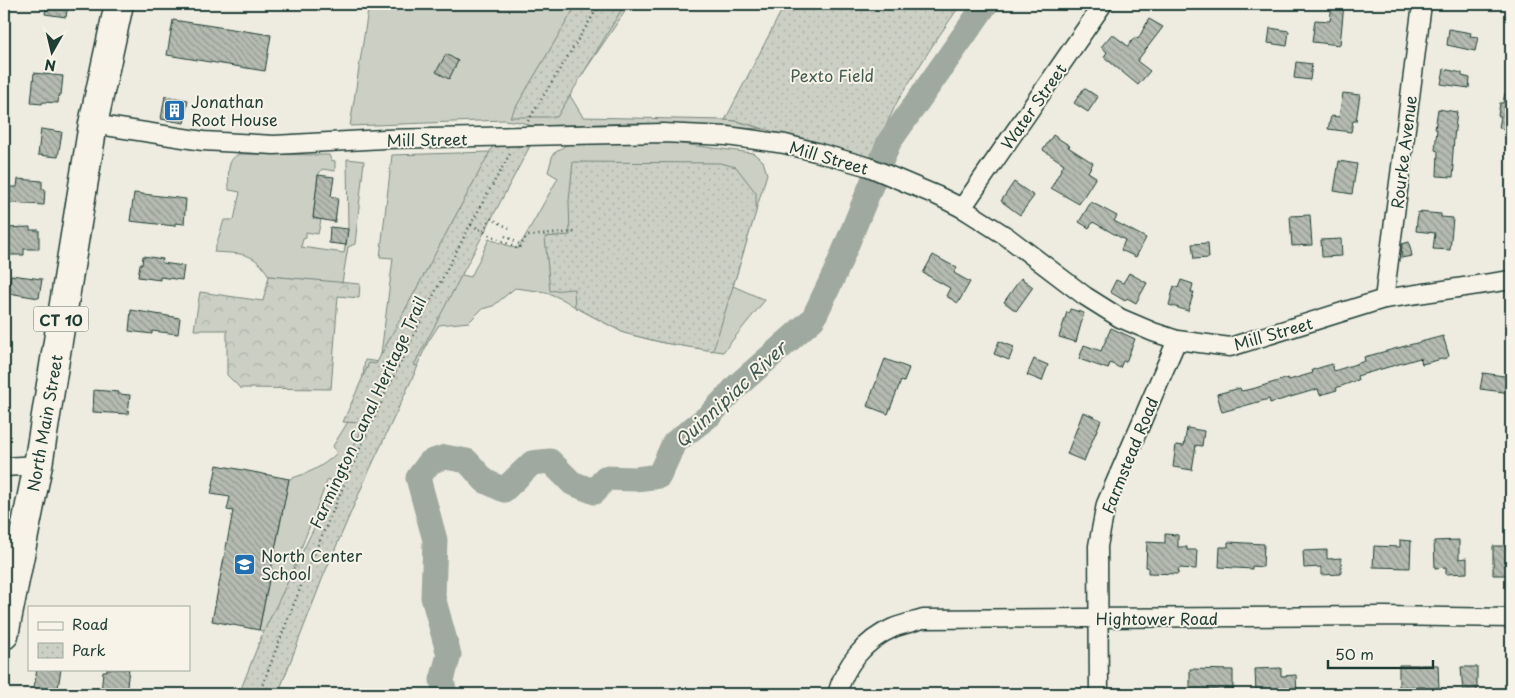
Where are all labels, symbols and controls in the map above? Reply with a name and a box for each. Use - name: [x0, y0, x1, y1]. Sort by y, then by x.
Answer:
- north arrow: [28, 28, 78, 78]
- text: N: [43, 54, 57, 77]
- street label: Water Street: [994, 58, 1072, 154]
- park label: Pexto Field: [790, 63, 874, 87]
- place label: Jonathan Root House: [191, 89, 278, 131]
- street label: Rourke Avenue: [1384, 94, 1422, 210]
- building icon: Jonathan Root House: [163, 98, 187, 122]
- street label: Mill Street: [386, 126, 468, 152]
- street label: Mill Street: [787, 134, 871, 180]
- street label: Farmington Canal Heritage Trail: [303, 292, 431, 532]
- road number: CT 10: [34, 306, 88, 332]
- street label: Mill Street: [1231, 310, 1315, 356]
- water label: Quinnipiac River: [668, 333, 794, 453]
- street label: North Main Street: [20, 353, 68, 493]
- street label: Farmstead Road: [1095, 393, 1163, 517]
- place label: North Center School: [261, 543, 363, 585]
- school or university icon: North Center School: [233, 552, 257, 576]
- legend: [28, 606, 190, 670]
- street label: Hightower Road: [1096, 606, 1218, 630]
- text: Road: [72, 612, 108, 635]
- text: Park: [72, 638, 106, 661]
- scale bar: [1328, 638, 1432, 670]
- text: 50 m: [1335, 642, 1374, 665]

